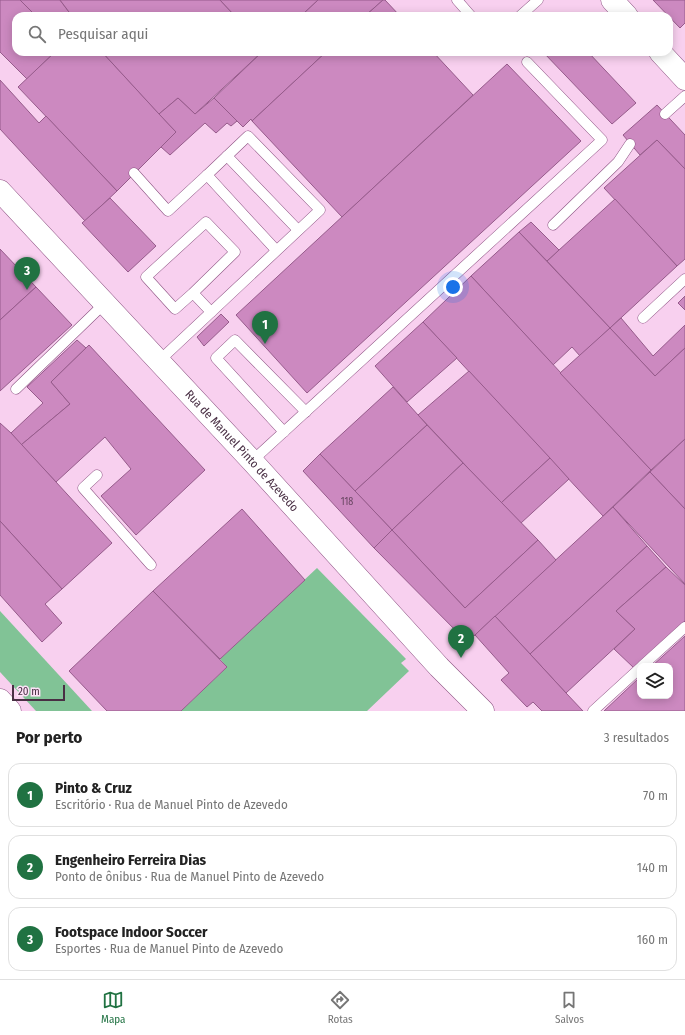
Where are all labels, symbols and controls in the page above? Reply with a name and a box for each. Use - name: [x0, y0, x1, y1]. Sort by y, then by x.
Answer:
- search box: [12, 12, 673, 56]
- icon: search: [26, 23, 48, 45]
- text: Pesquisar aqui: [58, 25, 148, 43]
- pin: 3: [14, 257, 40, 290]
- your location: [443, 277, 463, 297]
- pin: 1: [252, 311, 278, 344]
- street label: Rua de Manuel Pinto de Azevedo: [182, 387, 301, 514]
- house number: 118: [341, 496, 353, 508]
- pin: 2: [448, 625, 474, 658]
- map controls: [637, 663, 673, 699]
- button: layers: [637, 663, 673, 699]
- scale bar: [12, 683, 65, 702]
- text: 20 m: [18, 685, 40, 698]
- text: Por perto: [16, 727, 82, 748]
- text: 3 resultados: [604, 730, 669, 745]
- text: Pinto & Cruz: [55, 779, 132, 797]
- text: 1: [27, 788, 33, 803]
- text: 70 m: [643, 788, 668, 803]
- text: Escritório · Rua de Manuel Pinto de Azevedo: [55, 797, 288, 812]
- text: Engenheiro Ferreira Dias: [55, 851, 206, 869]
- text: 2: [27, 860, 33, 875]
- text: 140 m: [637, 860, 668, 875]
- text: Ponto de ônibus · Rua de Manuel Pinto de Azevedo: [55, 869, 324, 884]
- text: Footspace Indoor Soccer: [55, 923, 207, 941]
- text: 3: [27, 932, 33, 947]
- text: 160 m: [637, 932, 668, 947]
- text: Esportes · Rua de Manuel Pinto de Azevedo: [55, 941, 283, 956]
- tab: Mapa: [101, 989, 125, 1026]
- tab: Rotas: [328, 989, 353, 1026]
- tab: Salvos: [555, 989, 584, 1026]

